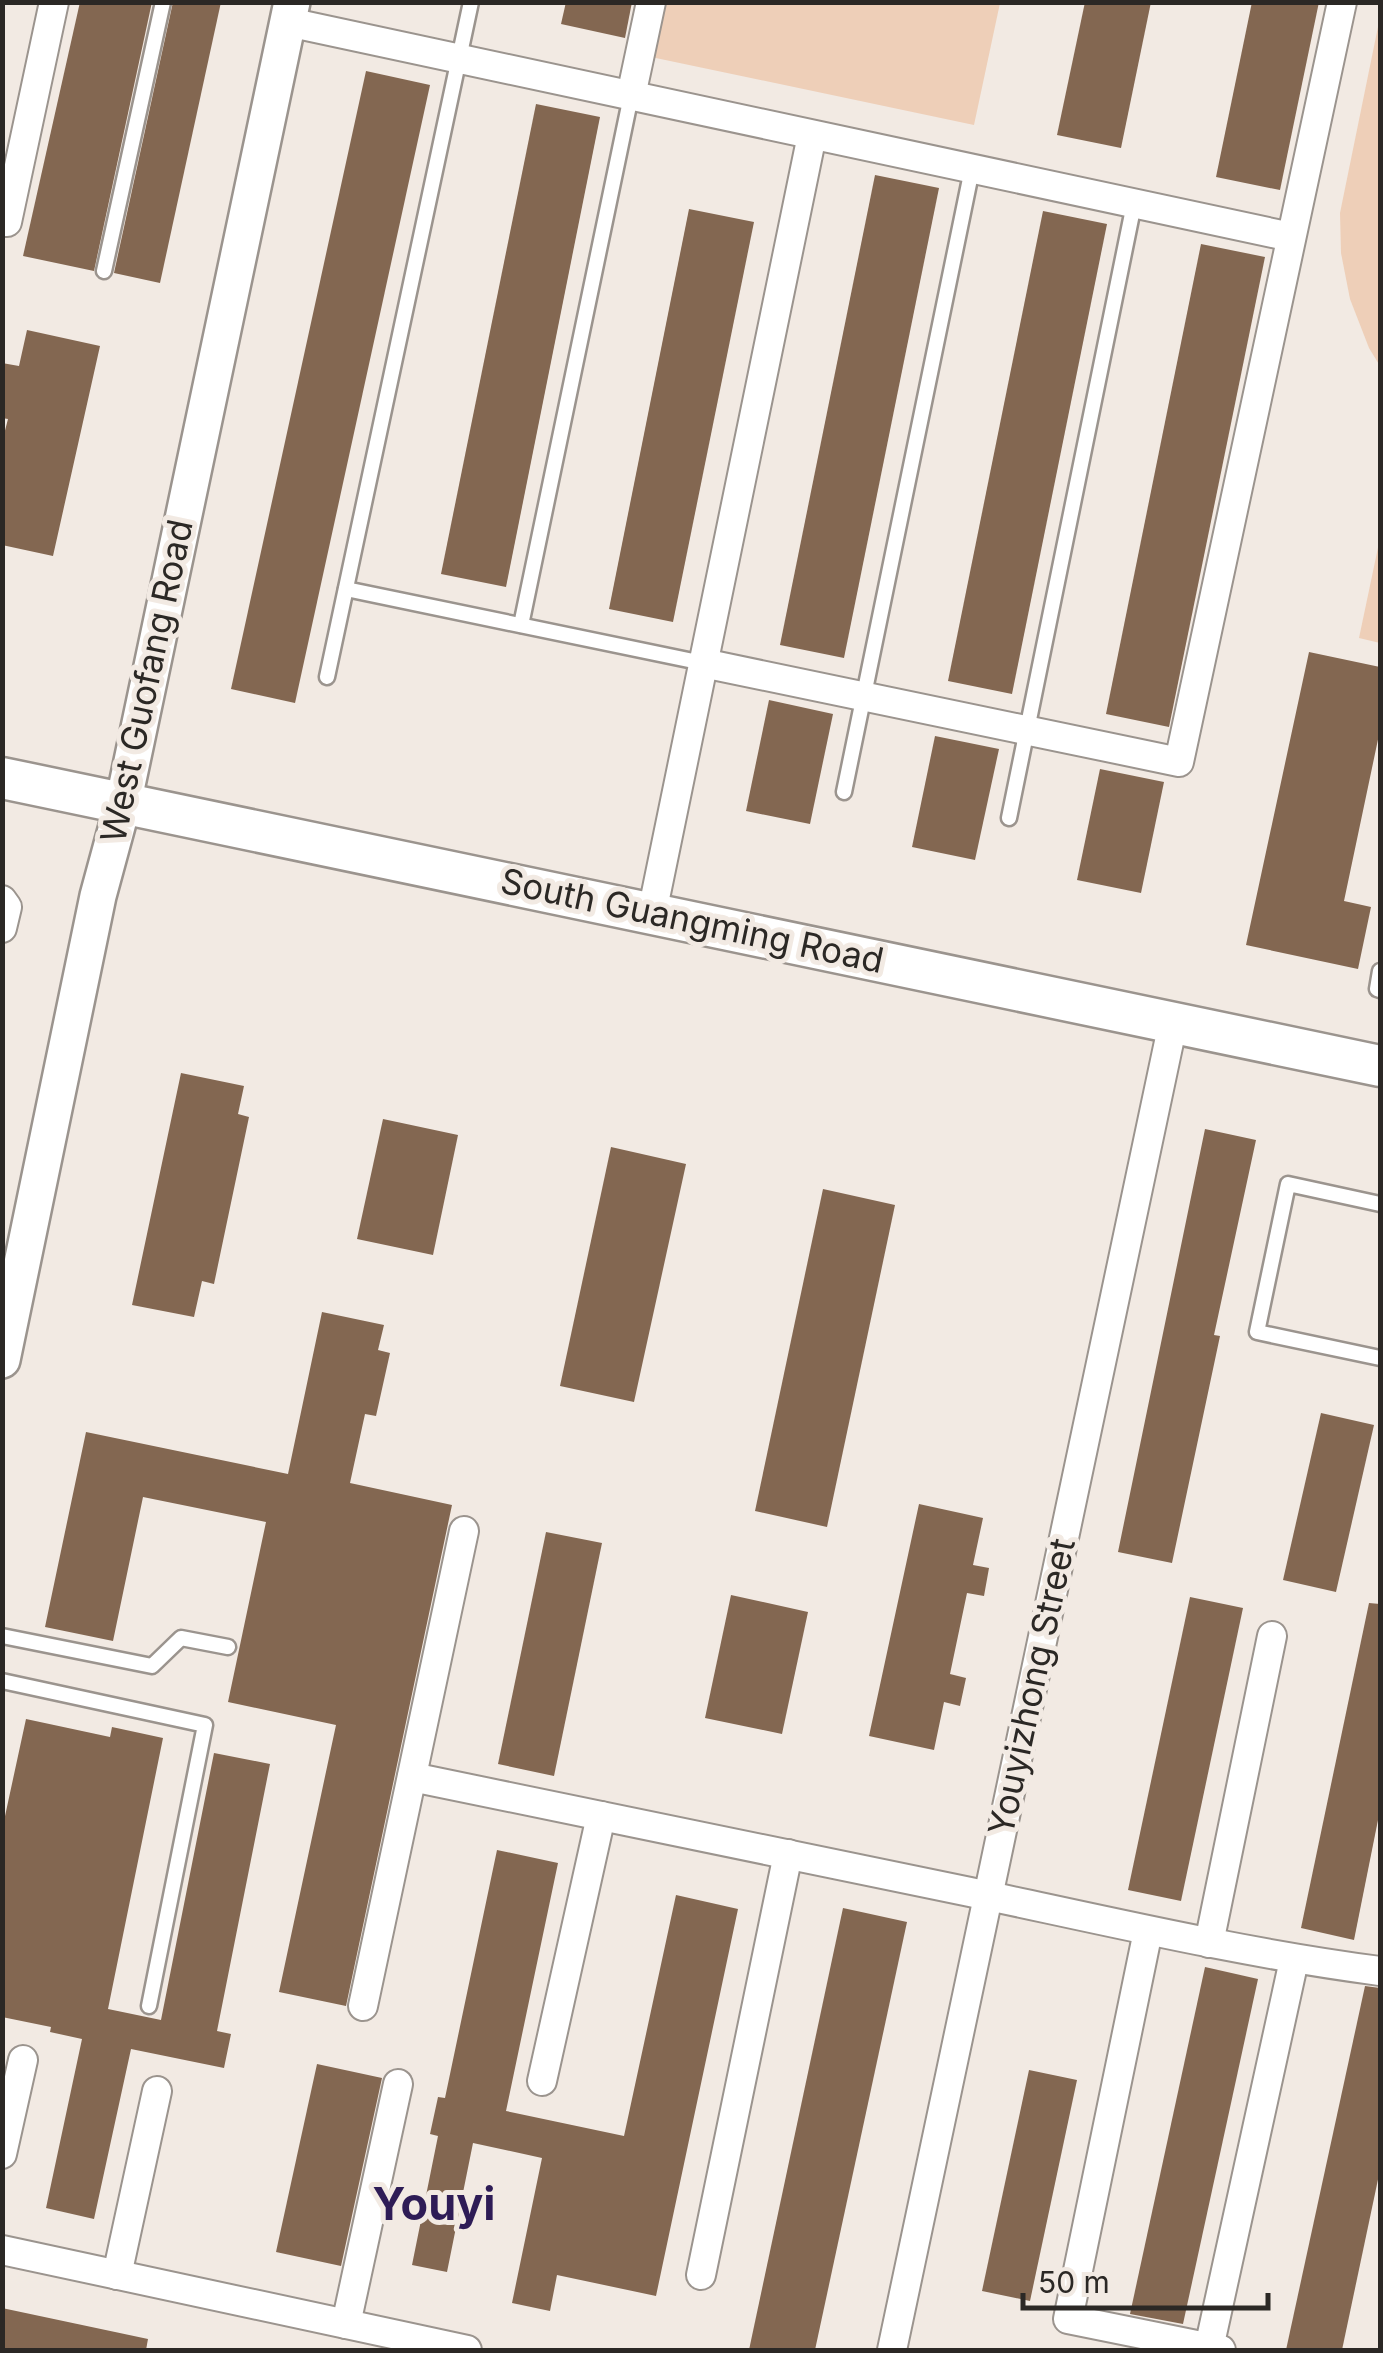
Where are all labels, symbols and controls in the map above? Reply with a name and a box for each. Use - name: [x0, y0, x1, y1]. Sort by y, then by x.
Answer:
- street label: West Guofang Road: [91, 515, 201, 846]
- street label: South Guangming Road: [497, 859, 887, 981]
- street label: Youyizhong Street: [979, 1534, 1083, 1839]
- district label: Youyi: [373, 2176, 495, 2231]
- scale bar: [1023, 2248, 1268, 2310]
- text: 50 m: [1038, 2264, 1110, 2300]

